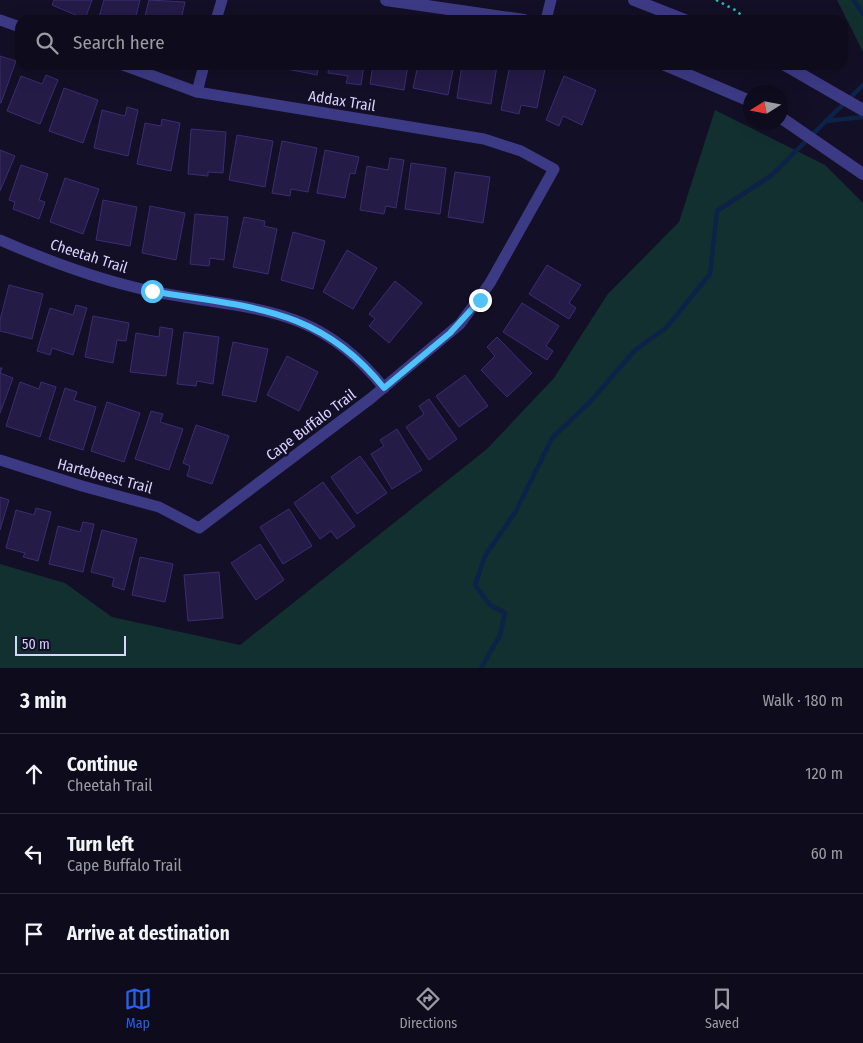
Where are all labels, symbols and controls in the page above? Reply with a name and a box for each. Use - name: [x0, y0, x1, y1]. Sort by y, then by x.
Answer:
- search box: [15, 15, 848, 70]
- icon: search: [33, 29, 61, 57]
- text: Search here: [73, 31, 165, 54]
- north arrow: [743, 85, 788, 130]
- street label: Addax Trail: [307, 87, 377, 115]
- street label: Cheetah Trail: [48, 235, 130, 277]
- route start: [141, 280, 164, 303]
- route end: [469, 289, 492, 312]
- street label: Cape Buffalo Trail: [263, 385, 359, 465]
- street label: Hartebeest Trail: [55, 455, 155, 497]
- scale bar: [15, 633, 126, 656]
- text: 50 m: [22, 636, 50, 653]
- text: 3 min: [20, 688, 67, 714]
- text: Walk · 180 m: [763, 691, 843, 710]
- text: Continue: [67, 753, 138, 776]
- icon: ahead: [20, 760, 48, 788]
- text: 120 m: [805, 764, 843, 783]
- text: Cheetah Trail: [67, 776, 152, 795]
- text: Turn left: [67, 833, 134, 856]
- icon: left: [20, 840, 48, 868]
- text: 60 m: [811, 844, 843, 863]
- text: Cape Buffalo Trail: [67, 856, 182, 875]
- icon: arrive: [20, 920, 48, 948]
- text: Arrive at destination: [67, 922, 230, 945]
- tab: Map: [124, 985, 152, 1032]
- tab: Directions: [399, 985, 457, 1032]
- tab: Saved: [705, 985, 739, 1032]

